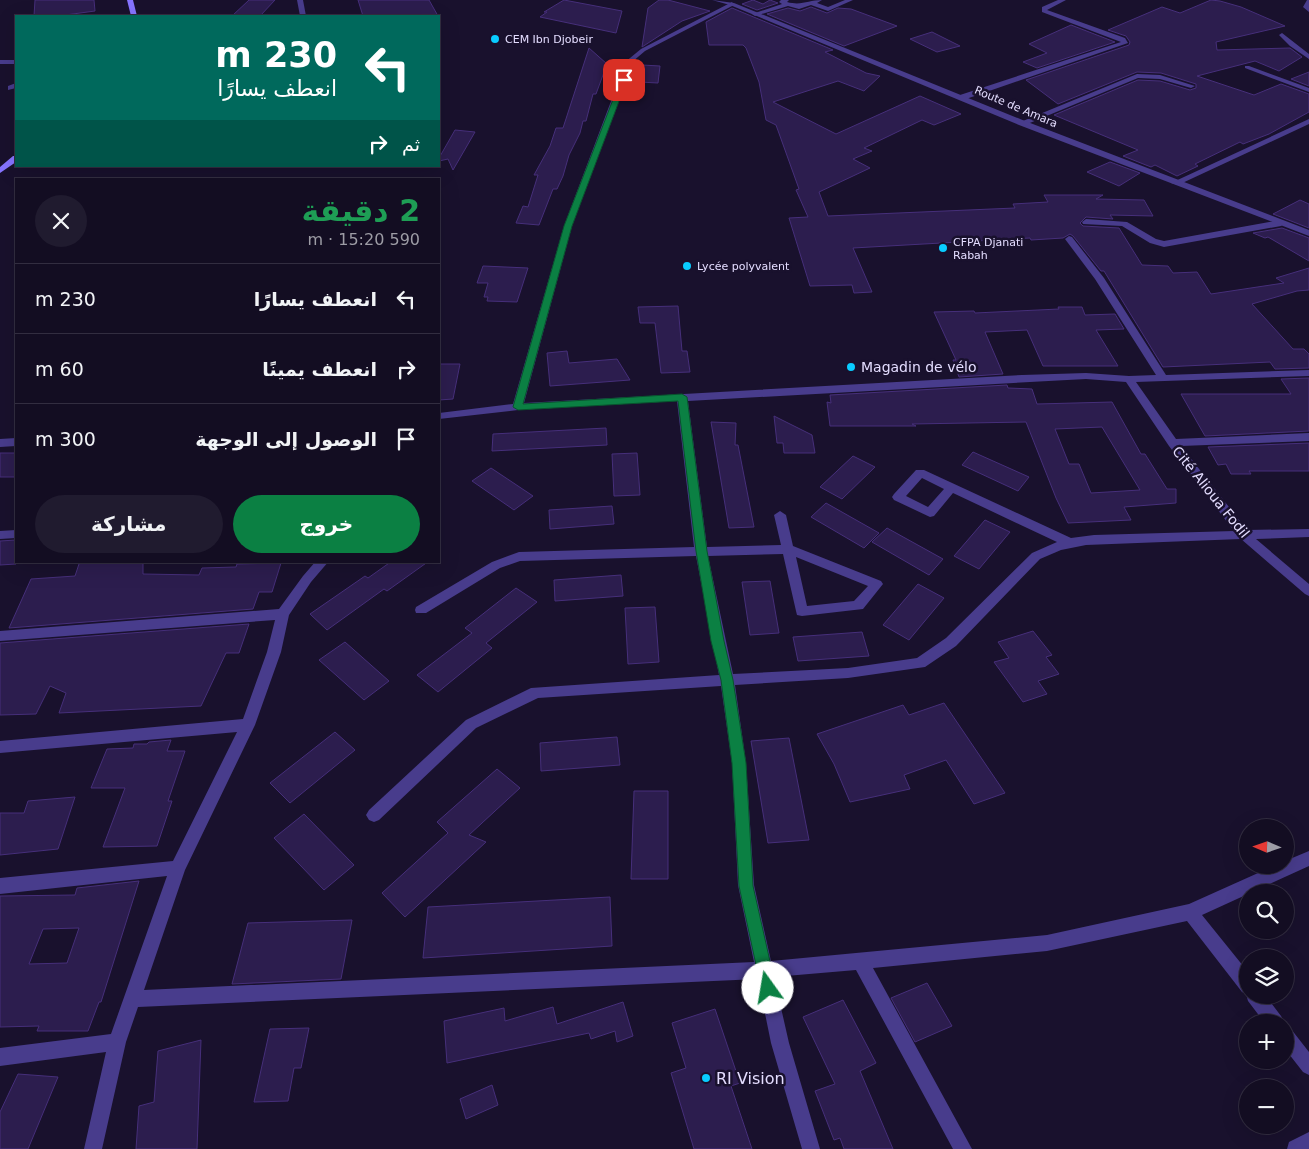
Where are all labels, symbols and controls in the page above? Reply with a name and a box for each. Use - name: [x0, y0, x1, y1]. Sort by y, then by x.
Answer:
- marker: CEM Ibn Djobeir: [489, 33, 501, 45]
- place label: CEM Ibn Djobeir: [505, 33, 593, 46]
- text: 230 m: [215, 35, 337, 75]
- icon: left: [355, 35, 420, 100]
- pin: [603, 59, 645, 101]
- icon: arrive: [610, 66, 638, 94]
- text: انعطف يسارًا: [217, 76, 337, 101]
- street label: Route de Amara: [973, 84, 1059, 130]
- icon: right: [364, 130, 392, 158]
- text: ثم: [402, 133, 420, 155]
- text: 2 دقيقة: [302, 193, 420, 228]
- button: close: [35, 195, 87, 247]
- text: 590 m · 15:20: [307, 230, 420, 249]
- place label: CFPA Djanati Rabah: [953, 236, 1023, 262]
- marker: CFPA Djanati Rabah: [937, 242, 949, 254]
- marker: Lycée polyvalent: [681, 260, 693, 272]
- place label: Lycée polyvalent: [697, 260, 790, 273]
- icon: left: [392, 285, 420, 313]
- text: 230 m: [35, 288, 96, 310]
- text: انعطف يسارًا: [254, 288, 377, 310]
- icon: right: [392, 355, 420, 383]
- text: 60 m: [35, 358, 84, 380]
- text: انعطف يمينًا: [262, 358, 377, 380]
- place label: Magadin de vélo: [861, 359, 977, 375]
- marker: Magadin de vélo: [845, 361, 857, 373]
- icon: arrive: [392, 425, 420, 453]
- text: 300 m: [35, 428, 96, 450]
- text: الوصول إلى الوجهة: [195, 428, 377, 450]
- street label: Cité Alioua Fodil: [1169, 443, 1253, 541]
- button: مشاركة: [35, 495, 223, 553]
- button: خروج: [233, 495, 420, 553]
- north arrow: [1239, 819, 1294, 874]
- map controls: [1239, 819, 1294, 1134]
- button: search: [1239, 884, 1294, 939]
- button: layers: [1239, 949, 1294, 1004]
- position arrow: [741, 961, 793, 1013]
- button: +: [1239, 1014, 1294, 1069]
- place label: RI Vision: [716, 1069, 785, 1088]
- marker: RI Vision: [700, 1072, 712, 1084]
- button: −: [1239, 1079, 1294, 1134]

